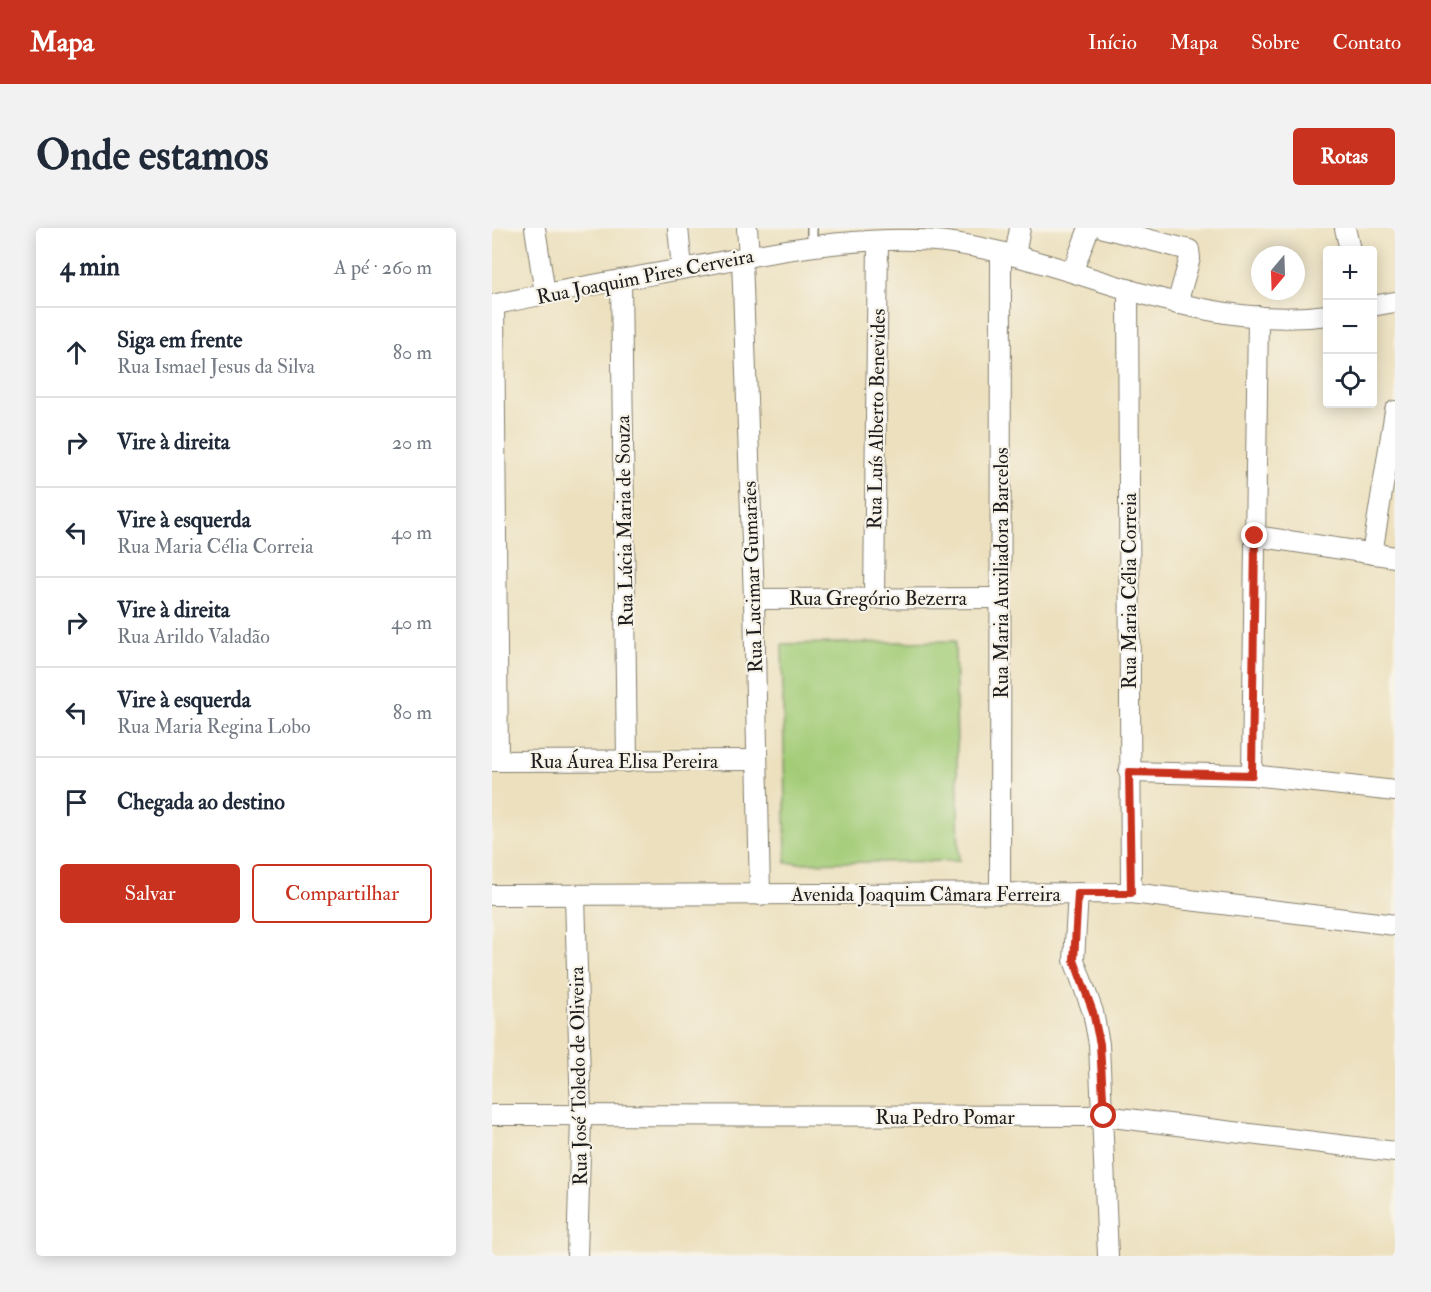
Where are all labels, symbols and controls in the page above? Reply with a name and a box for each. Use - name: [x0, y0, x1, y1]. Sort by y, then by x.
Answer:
- text: Mapa: [30, 25, 94, 60]
- text: Início: [1088, 29, 1137, 56]
- text: Mapa: [1170, 29, 1218, 56]
- text: Sobre: [1251, 29, 1300, 56]
- text: Contato: [1333, 29, 1401, 56]
- button: Rotas: [1293, 128, 1395, 185]
- text: Onde estamos: [36, 130, 269, 182]
- street label: Rua Joaquim Pires Cerveira: [534, 243, 756, 310]
- north arrow: [1251, 246, 1305, 300]
- map controls: [1323, 246, 1377, 408]
- button: +: [1323, 246, 1377, 300]
- text: 4 min: [60, 251, 120, 283]
- text: A pé · 260 m: [334, 255, 432, 280]
- button: −: [1323, 300, 1377, 354]
- street label: Rua Luís Alberto Benevides: [862, 308, 891, 530]
- text: Siga em frente: [117, 326, 242, 354]
- icon: ahead: [60, 336, 93, 369]
- text: 80 m: [393, 340, 432, 365]
- text: Rua Ismael Jesus da Silva: [117, 354, 315, 379]
- button: locate: [1323, 354, 1377, 408]
- street label: Rua Lúcia Maria de Souza: [610, 414, 639, 627]
- icon: right: [60, 426, 93, 459]
- text: Vire à direita: [117, 428, 230, 456]
- text: 20 m: [392, 430, 432, 455]
- street label: Rua Maria Auxiliadora Barcelos: [989, 447, 1014, 699]
- street label: Rua Lucimar Gumarães: [737, 480, 768, 674]
- street label: Rua Maria Célia Correia: [1117, 492, 1142, 689]
- text: Vire à esquerda: [117, 506, 251, 534]
- icon: left: [60, 516, 93, 549]
- text: 40 m: [391, 520, 432, 545]
- route end: [1241, 522, 1267, 548]
- text: Rua Maria Célia Correia: [117, 534, 313, 559]
- street label: Rua Gregório Bezerra: [789, 586, 968, 611]
- text: Vire à direita: [117, 596, 230, 624]
- icon: right: [60, 606, 93, 639]
- text: 40 m: [391, 610, 432, 635]
- text: Rua Arildo Valadão: [117, 624, 270, 649]
- text: Vire à esquerda: [117, 686, 251, 714]
- icon: left: [60, 696, 93, 729]
- text: 80 m: [393, 700, 432, 725]
- text: Rua Maria Regina Lobo: [117, 714, 311, 739]
- street label: Rua Áurea Elisa Pereira: [530, 748, 719, 774]
- icon: arrive: [60, 786, 93, 819]
- text: Chegada ao destino: [117, 788, 285, 816]
- button: Salvar: [60, 864, 240, 923]
- button: Compartilhar: [252, 864, 432, 923]
- street label: Avenida Joaquim Câmara Ferreira: [790, 882, 1061, 907]
- street label: Rua José Toledo de Oliveira: [564, 965, 593, 1186]
- route start: [1090, 1102, 1116, 1128]
- street label: Rua Pedro Pomar: [875, 1105, 1015, 1130]

